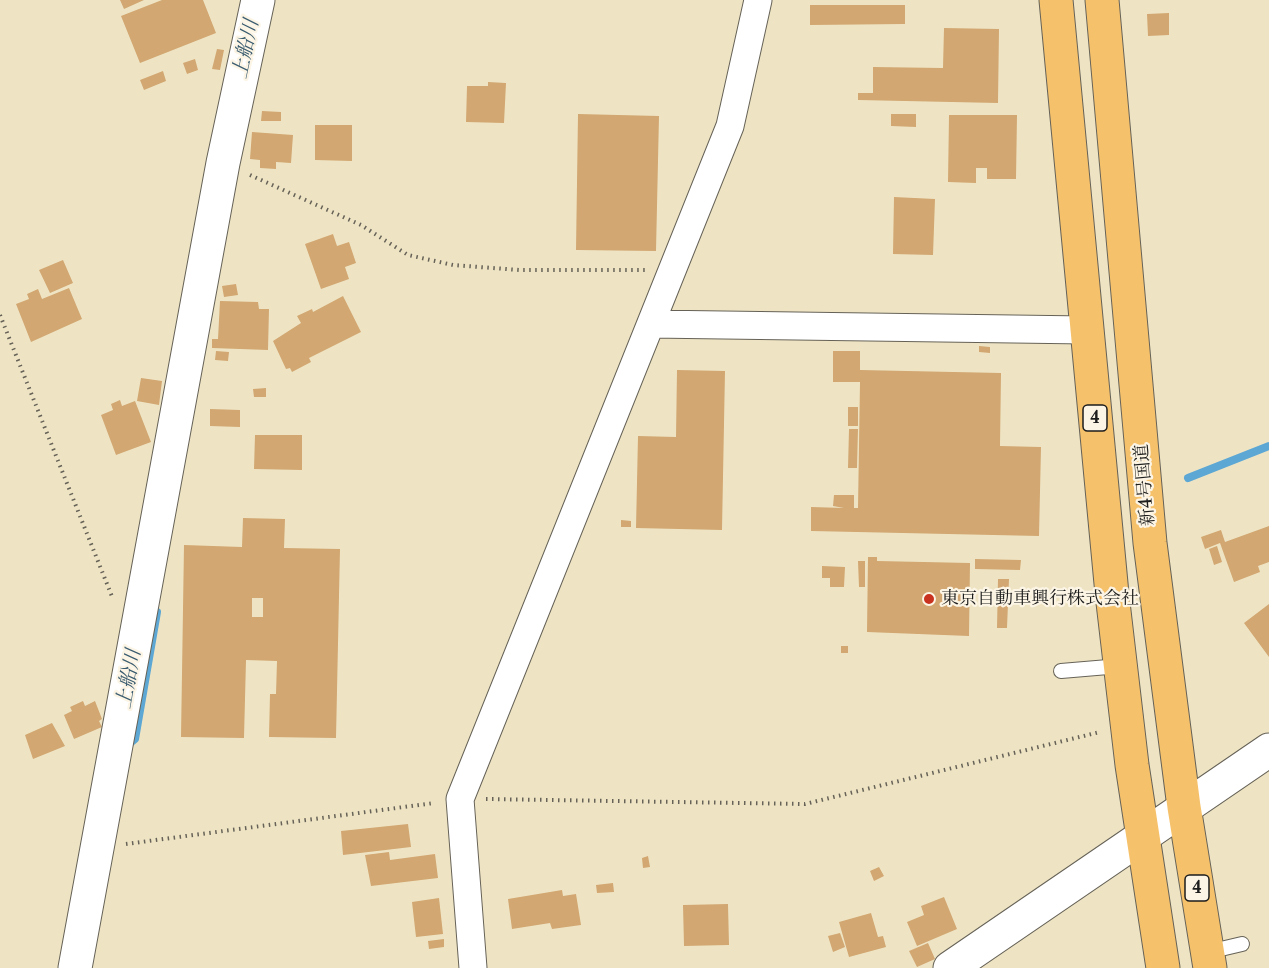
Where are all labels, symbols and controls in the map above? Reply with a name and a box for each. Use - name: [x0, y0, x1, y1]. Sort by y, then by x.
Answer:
- water label: 上船川: [228, 17, 264, 81]
- road number: 4: [1083, 405, 1107, 431]
- street label: 新4号国道: [1131, 443, 1159, 527]
- place label: 東京自動車興行株式会社: [941, 588, 1139, 610]
- marker: 東京自動車興行株式会社: [922, 592, 936, 606]
- water label: 上船川: [112, 647, 146, 711]
- road number: 4: [1185, 875, 1209, 901]

